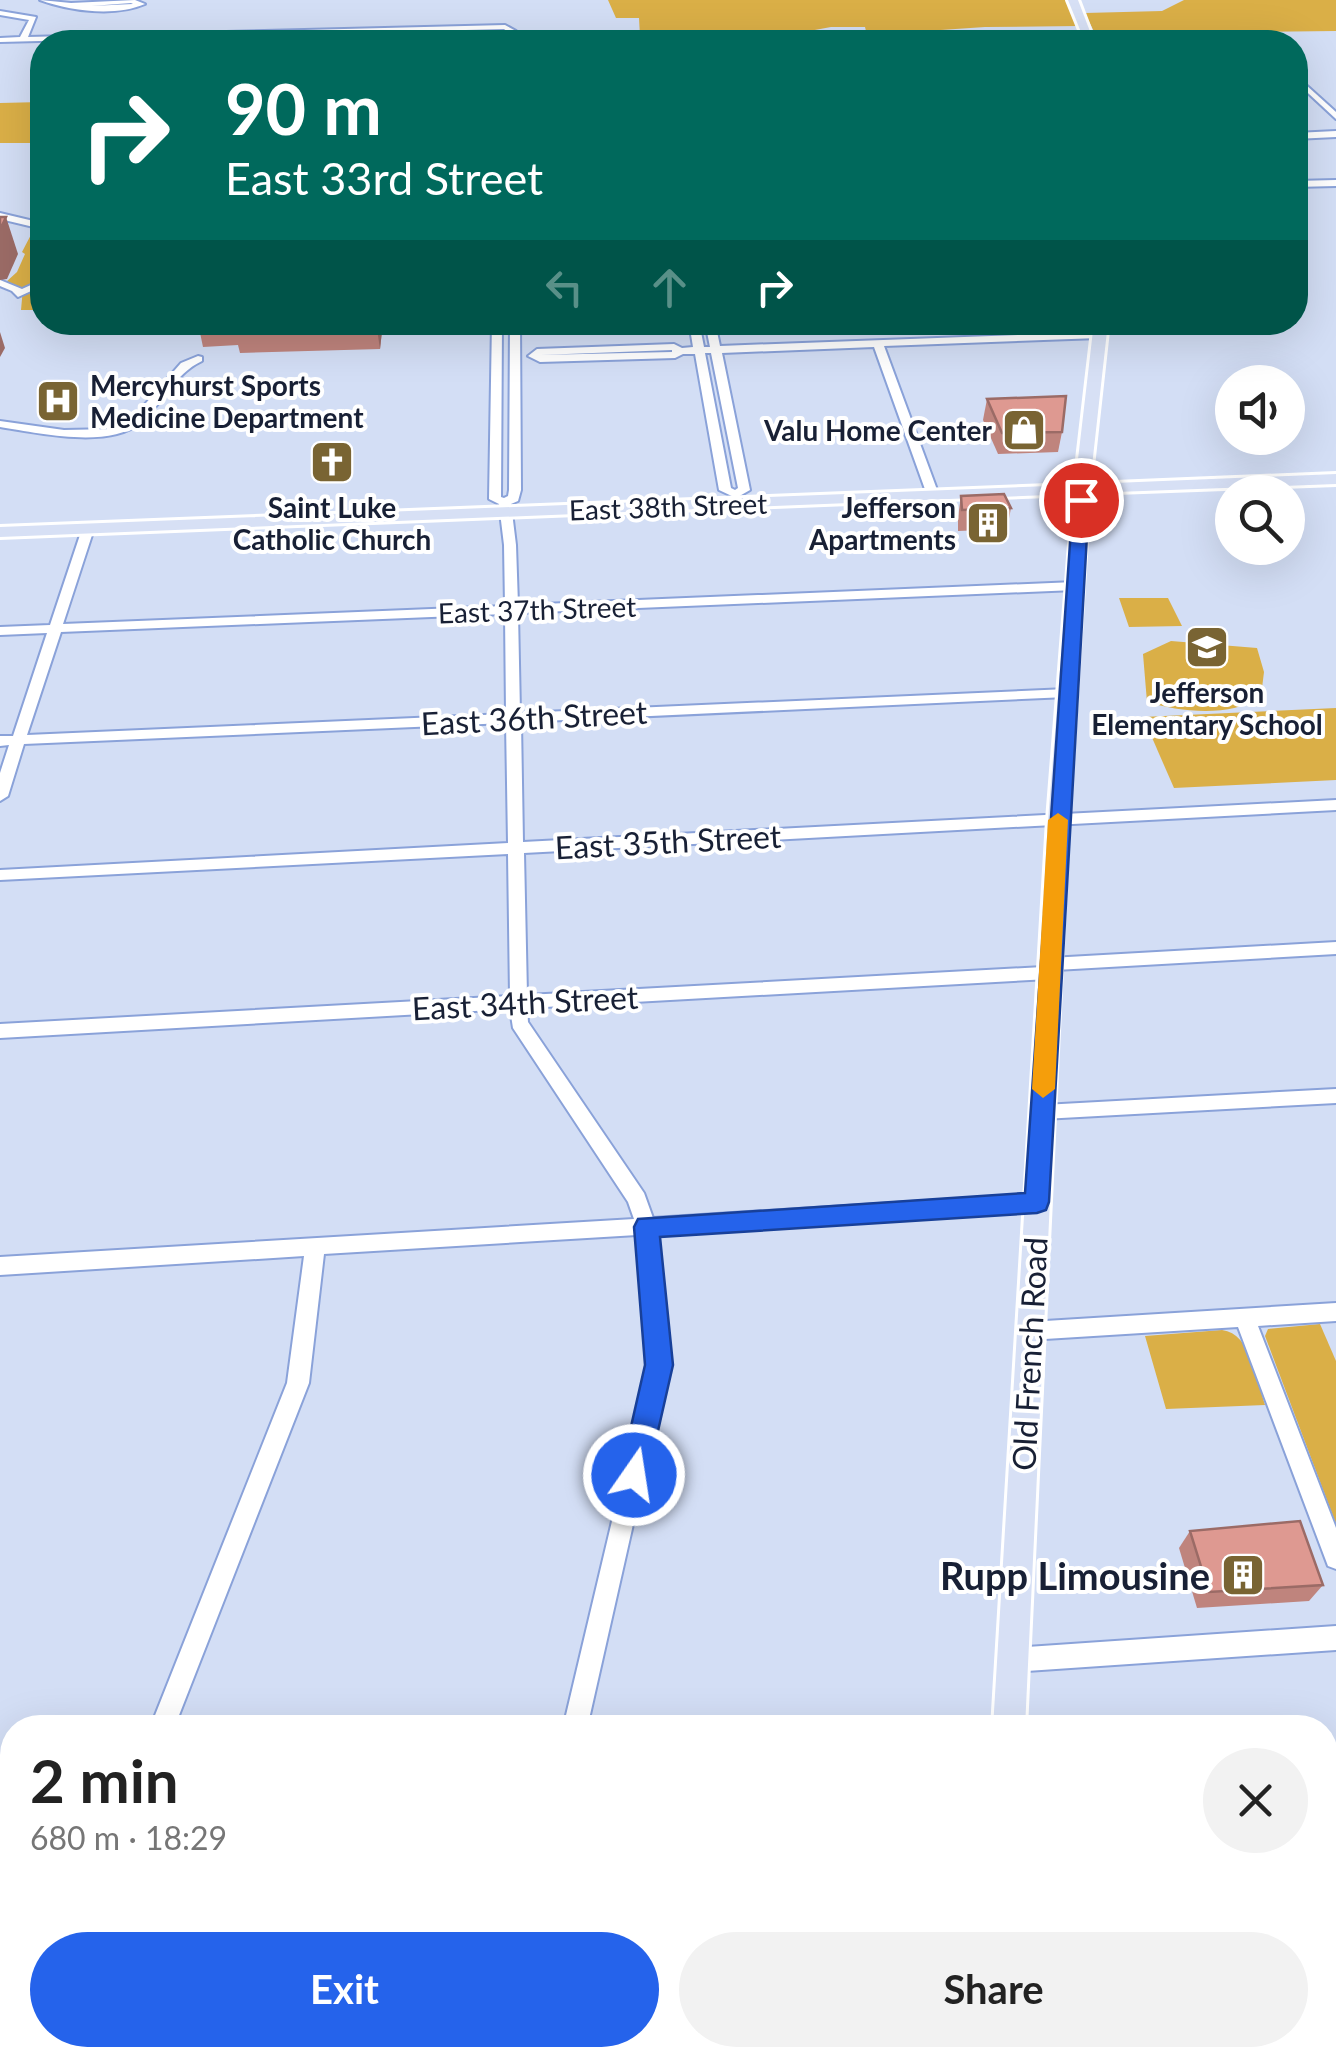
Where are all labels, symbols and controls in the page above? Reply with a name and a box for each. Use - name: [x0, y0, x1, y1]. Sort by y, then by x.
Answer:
- text: 90 m: [225, 66, 382, 150]
- icon: right: [60, 70, 190, 200]
- text: East 33rd Street: [225, 151, 543, 205]
- icon: left: [537, 260, 592, 315]
- icon: ahead: [642, 260, 697, 315]
- icon: right: [747, 260, 802, 315]
- map controls: [1215, 365, 1305, 565]
- button: sound: [1215, 365, 1305, 455]
- place label: Mercyhurst Sports Medicine Department: [90, 368, 364, 434]
- hospital icon: Mercyhurst Sports Medicine Department: [35, 378, 81, 424]
- shop icon: Valu Home Center: [1001, 407, 1047, 453]
- place label: Valu Home Center: [763, 413, 993, 447]
- church icon: Saint Luke Catholic Church: [309, 439, 355, 485]
- pin: [1039, 458, 1124, 543]
- icon: arrive: [1054, 473, 1109, 528]
- button: search: [1215, 475, 1305, 565]
- street label: East 38th Street: [568, 486, 768, 526]
- place label: Saint Luke Catholic Church: [233, 490, 431, 556]
- place label: Jefferson Apartments: [808, 490, 956, 556]
- building icon: Jefferson Apartments: [965, 500, 1011, 546]
- street label: East 37th Street: [437, 589, 637, 629]
- school or university icon: Jefferson Elementary School: [1184, 624, 1230, 670]
- place label: Jefferson Elementary School: [1091, 675, 1323, 741]
- street label: East 36th Street: [420, 692, 649, 742]
- street label: East 35th Street: [554, 816, 783, 866]
- street label: East 34th Street: [411, 977, 640, 1027]
- street label: Old French Road: [1003, 1236, 1055, 1472]
- position arrow: [582, 1423, 686, 1527]
- place label: Rupp Limousine: [940, 1552, 1210, 1598]
- building icon: Rupp Limousine: [1220, 1552, 1266, 1598]
- text: 2 min: [30, 1744, 179, 1816]
- button: close: [1203, 1748, 1308, 1853]
- text: 680 m · 18:29: [30, 1818, 227, 1857]
- button: Exit: [30, 1932, 659, 2047]
- button: Share: [679, 1932, 1308, 2047]

